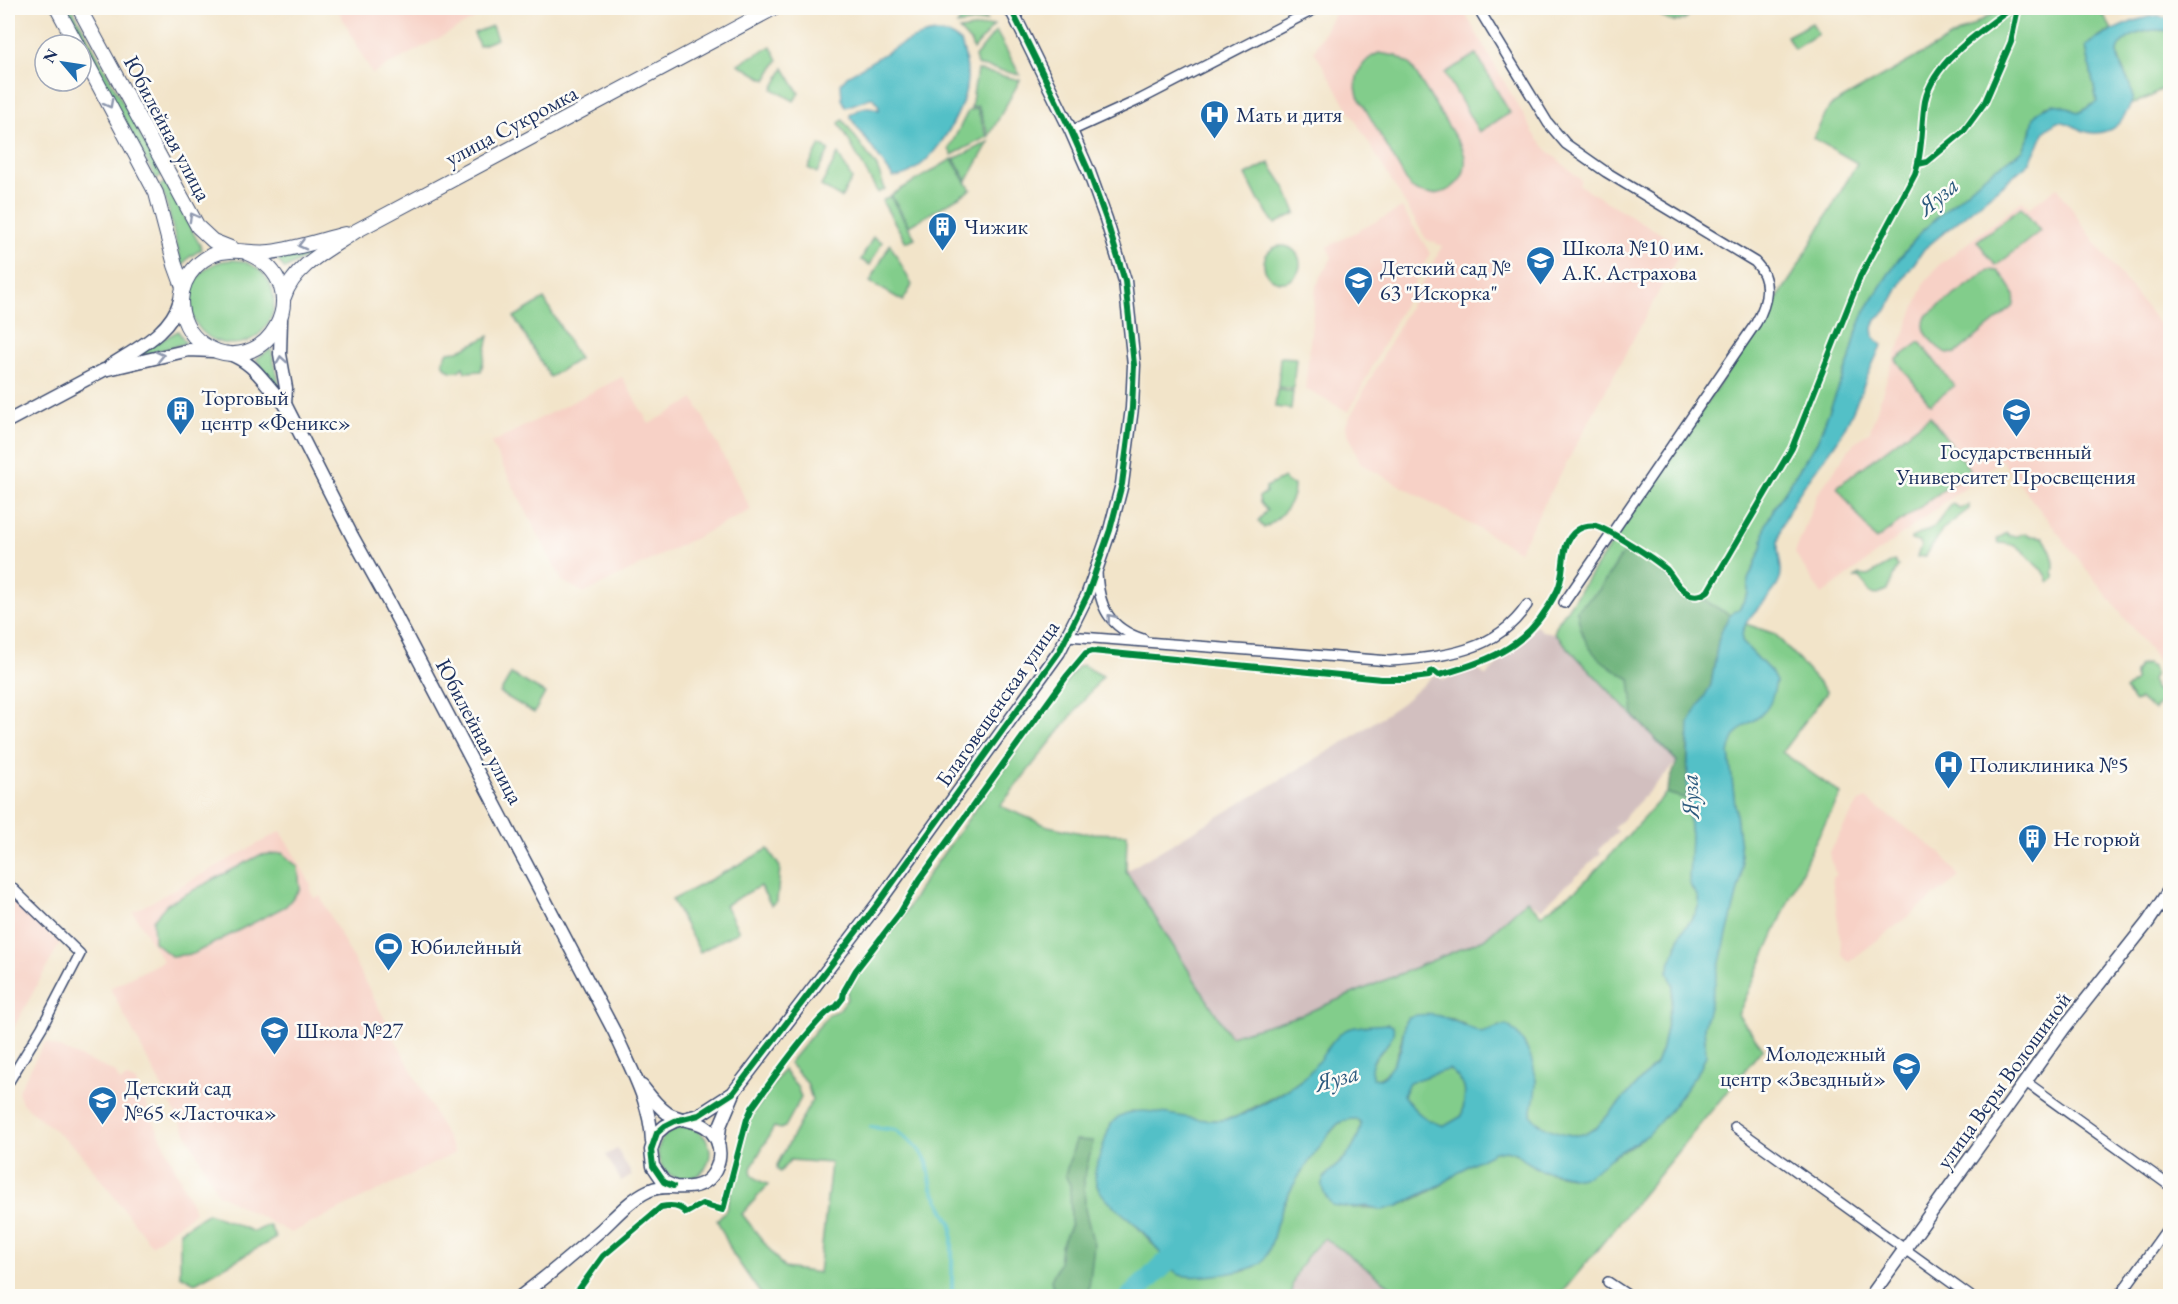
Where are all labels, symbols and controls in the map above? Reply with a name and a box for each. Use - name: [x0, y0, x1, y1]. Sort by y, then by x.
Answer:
- north arrow: [33, 33, 93, 93]
- text: N: [38, 45, 63, 67]
- street label: Юбилейная улица: [117, 50, 218, 206]
- street label: улица Сукромка: [440, 78, 583, 173]
- one-way arrow: [102, 98, 113, 108]
- hospital icon: Мать и дитя: [1199, 98, 1231, 140]
- place label: Мать и дитя: [1236, 100, 1343, 129]
- water label: Яуза: [1909, 169, 1965, 223]
- building icon: Чижик: [927, 210, 959, 252]
- place label: Чижик: [964, 212, 1029, 241]
- one-way arrow: [189, 213, 200, 223]
- place label: Школа №10 им. А.К. Астрахова: [1561, 233, 1704, 287]
- one-way arrow: [297, 237, 307, 250]
- school or university icon: Школа №10 им. А.К. Астрахова: [1525, 244, 1557, 286]
- place label: Детский сад № 63 "Искорка": [1380, 253, 1511, 307]
- school or university icon: Детский сад № 63 "Искорка": [1343, 264, 1375, 306]
- one-way arrow: [155, 351, 165, 364]
- one-way arrow: [276, 356, 288, 365]
- place label: Торговый центр «Феникс»: [201, 383, 351, 437]
- building icon: Торговый центр «Феникс»: [164, 394, 196, 436]
- school or university icon: Государственный Университет Просвещения: [2000, 396, 2032, 438]
- place label: Государственный Университет Просвещения: [1895, 437, 2136, 491]
- street label: Благовещенская улица: [929, 614, 1066, 792]
- one-way arrow: [1108, 614, 1119, 625]
- street label: Юбилейная улица: [429, 653, 530, 809]
- hospital icon: Поликлиника №5: [1932, 748, 1964, 790]
- place label: Поликлиника №5: [1969, 750, 2129, 779]
- water label: Яуза: [1673, 773, 1706, 821]
- building icon: Не горюй: [2016, 822, 2048, 864]
- place label: Не горюй: [2053, 824, 2140, 853]
- sports icon: Юбилейный: [373, 930, 405, 972]
- place label: Юбилейный: [410, 932, 522, 961]
- street label: улица Веры Волошиной: [1929, 986, 2078, 1175]
- school or university icon: Школа №27: [259, 1014, 291, 1056]
- place label: Школа №27: [296, 1016, 404, 1045]
- place label: Молодежный центр «Звездный»: [1720, 1039, 1886, 1093]
- school or university icon: Молодежный центр «Звездный»: [1891, 1050, 1923, 1092]
- water label: Яуза: [1309, 1056, 1362, 1099]
- place label: Детский сад №65 «Ласточка»: [124, 1073, 277, 1127]
- school or university icon: Детский сад №65 «Ласточка»: [87, 1084, 119, 1126]

